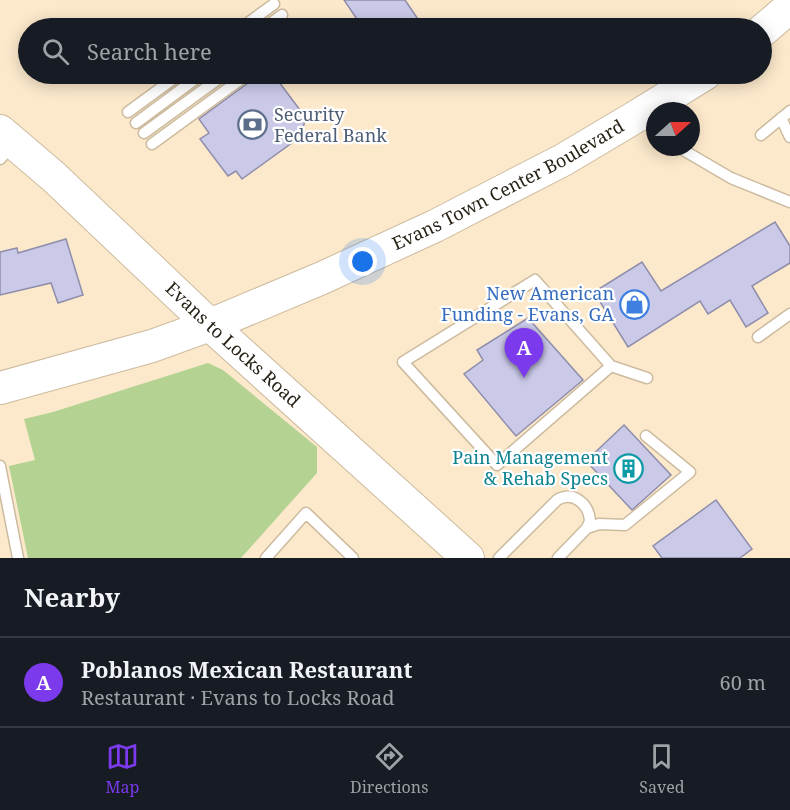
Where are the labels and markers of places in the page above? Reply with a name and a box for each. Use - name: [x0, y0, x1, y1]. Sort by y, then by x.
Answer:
- place label: Security Federal Bank: [274, 102, 387, 147]
- bank icon: Security Federal Bank: [237, 109, 269, 141]
- place label: New American Funding - Evans, GA: [441, 281, 614, 326]
- shop icon: New American Funding - Evans, GA: [619, 288, 651, 320]
- pin: A: [504, 328, 544, 378]
- place label: Pain Management & Rehab Specs: [452, 445, 608, 490]
- building icon: Pain Management & Rehab Specs: [613, 452, 645, 484]

